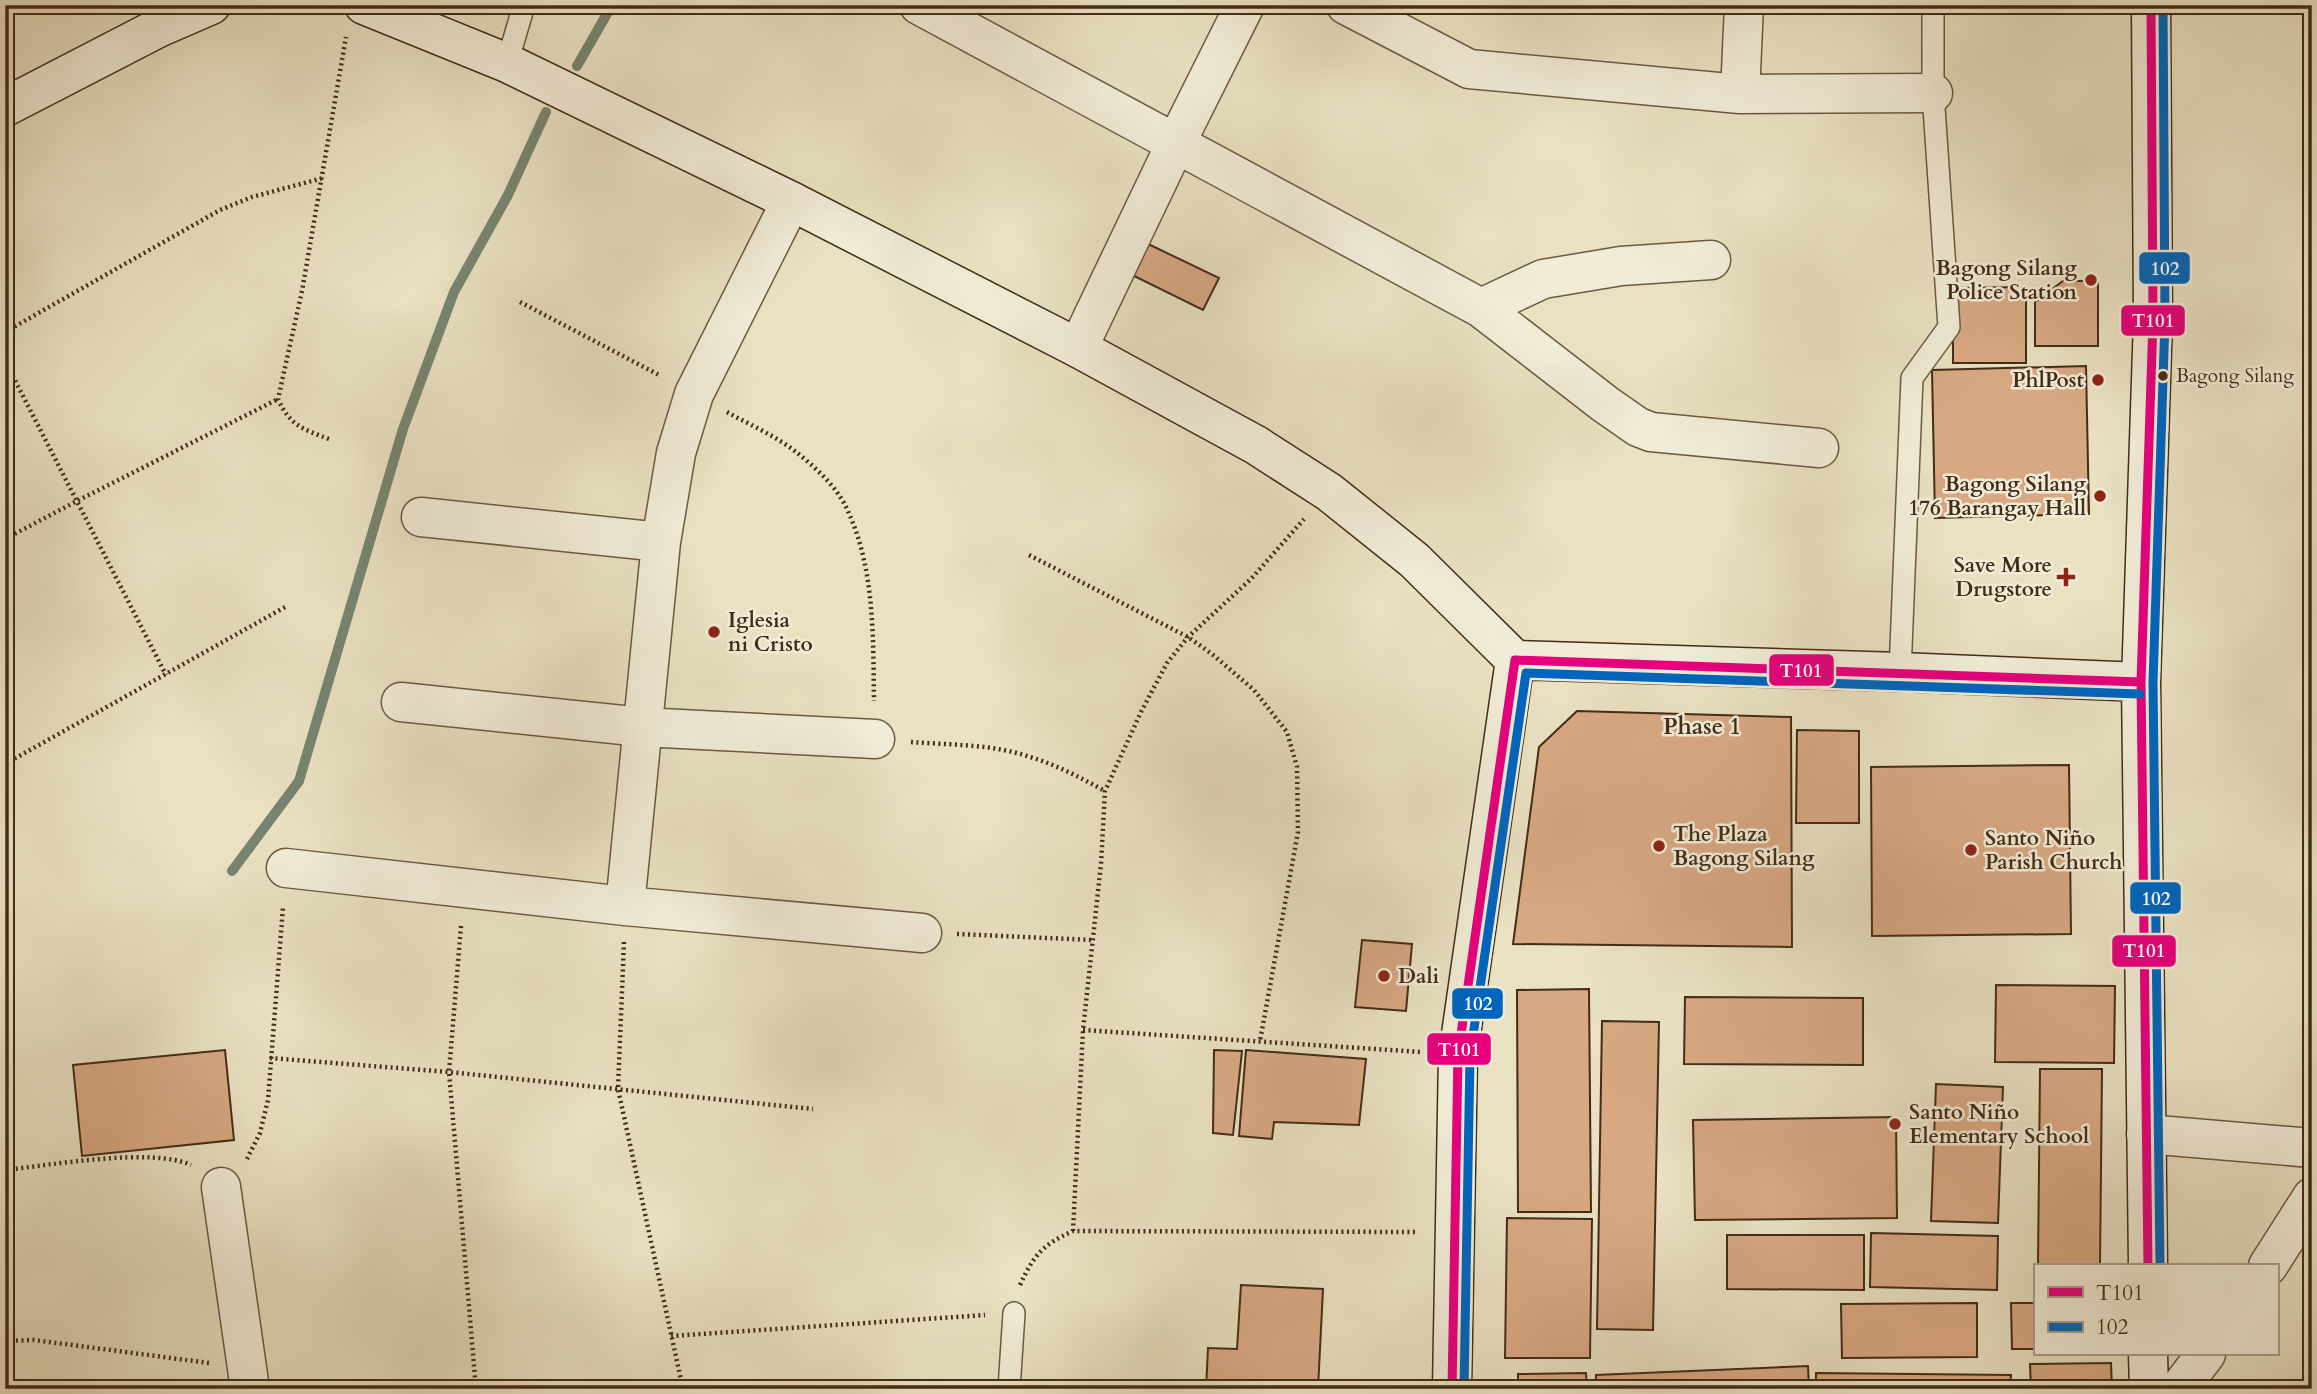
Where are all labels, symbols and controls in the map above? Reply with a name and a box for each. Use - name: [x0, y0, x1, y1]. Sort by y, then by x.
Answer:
- line badge: 102: [2138, 251, 2191, 285]
- place label: Bagong Silang Police Station: [1935, 254, 2077, 307]
- text: 102: [2150, 256, 2180, 282]
- marker: Bagong Silang Police Station: [2083, 272, 2099, 288]
- line badge: T101: [2120, 304, 2186, 337]
- text: T101: [2131, 308, 2175, 334]
- place label: Bagong Silang: [2176, 363, 2294, 389]
- place label: PhlPost: [2012, 366, 2085, 395]
- marker: Bagong Silang: [2156, 369, 2170, 383]
- marker: PhlPost: [2090, 372, 2106, 388]
- place label: Bagong Silang 176 Barangay Hall: [1908, 470, 2086, 523]
- marker: Bagong Silang 176 Barangay Hall: [2092, 488, 2108, 504]
- place label: Save More Drugstore: [1954, 551, 2052, 604]
- marker: Save More Drugstore: [2058, 569, 2074, 585]
- place label: Iglesia ni Cristo: [728, 606, 813, 659]
- marker: Iglesia ni Cristo: [706, 624, 722, 640]
- line badge: T101: [1768, 653, 1835, 687]
- text: T101: [1779, 658, 1823, 684]
- district label: Phase 1: [1663, 711, 1741, 742]
- place label: The Plaza Bagong Silang: [1673, 820, 1815, 873]
- place label: Santo Niño Parish Church: [1985, 824, 2122, 877]
- marker: The Plaza Bagong Silang: [1651, 838, 1667, 854]
- marker: Santo Niño Parish Church: [1963, 842, 1979, 858]
- line badge: 102: [2129, 881, 2182, 915]
- text: 102: [2141, 886, 2171, 912]
- line badge: T101: [2111, 934, 2177, 968]
- text: T101: [2122, 938, 2166, 964]
- place label: Dali: [1398, 962, 1440, 991]
- marker: Dali: [1376, 968, 1392, 984]
- line badge: 102: [1451, 987, 1504, 1020]
- text: 102: [1463, 991, 1493, 1017]
- line badge: T101: [1426, 1032, 1492, 1066]
- text: T101: [1437, 1037, 1481, 1063]
- place label: Santo Niño Elementary School: [1909, 1098, 2089, 1151]
- marker: Santo Niño Elementary School: [1887, 1116, 1903, 1132]
- legend: [2034, 1264, 2278, 1356]
- text: T101: [2096, 1279, 2144, 1308]
- text: 102: [2096, 1313, 2129, 1342]

